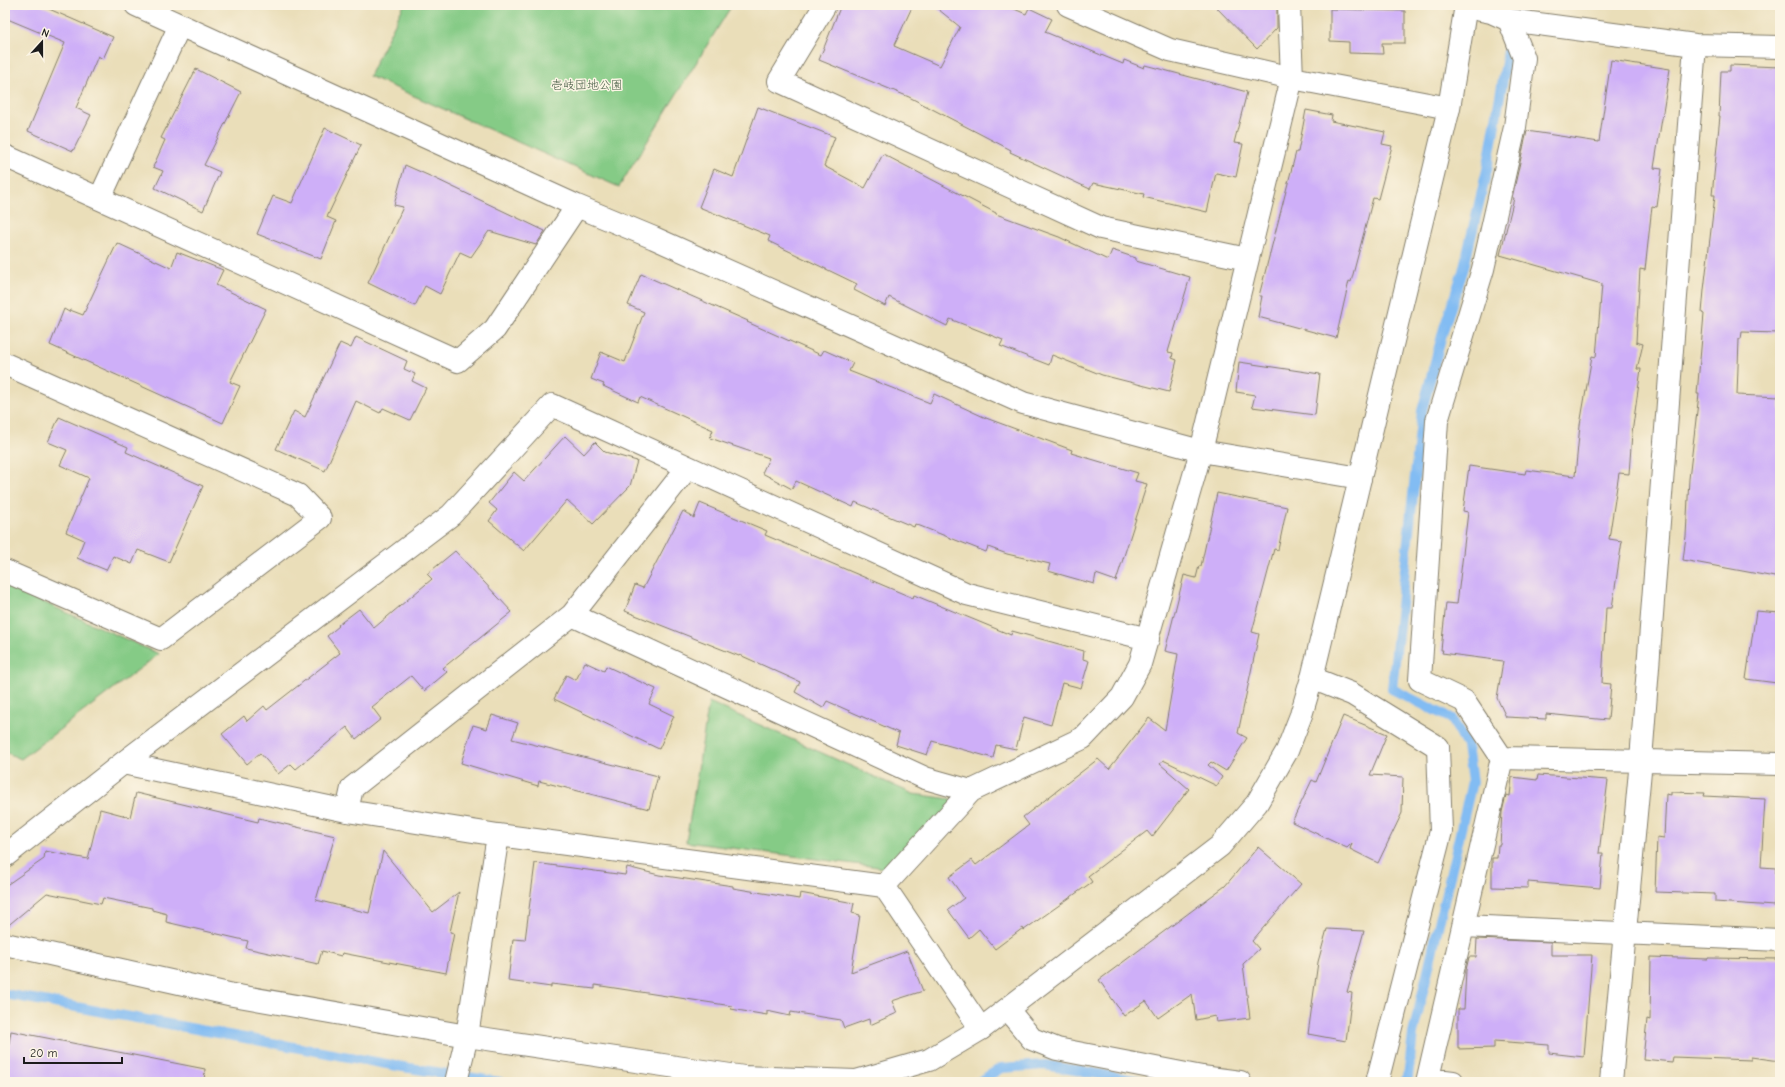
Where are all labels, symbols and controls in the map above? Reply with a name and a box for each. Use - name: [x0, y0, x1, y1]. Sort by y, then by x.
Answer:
- north arrow: [22, 22, 62, 62]
- text: N: [40, 26, 51, 40]
- park label: 壱岐団地公園: [551, 78, 623, 92]
- scale bar: [24, 1039, 122, 1065]
- text: 20 m: [30, 1046, 58, 1060]

